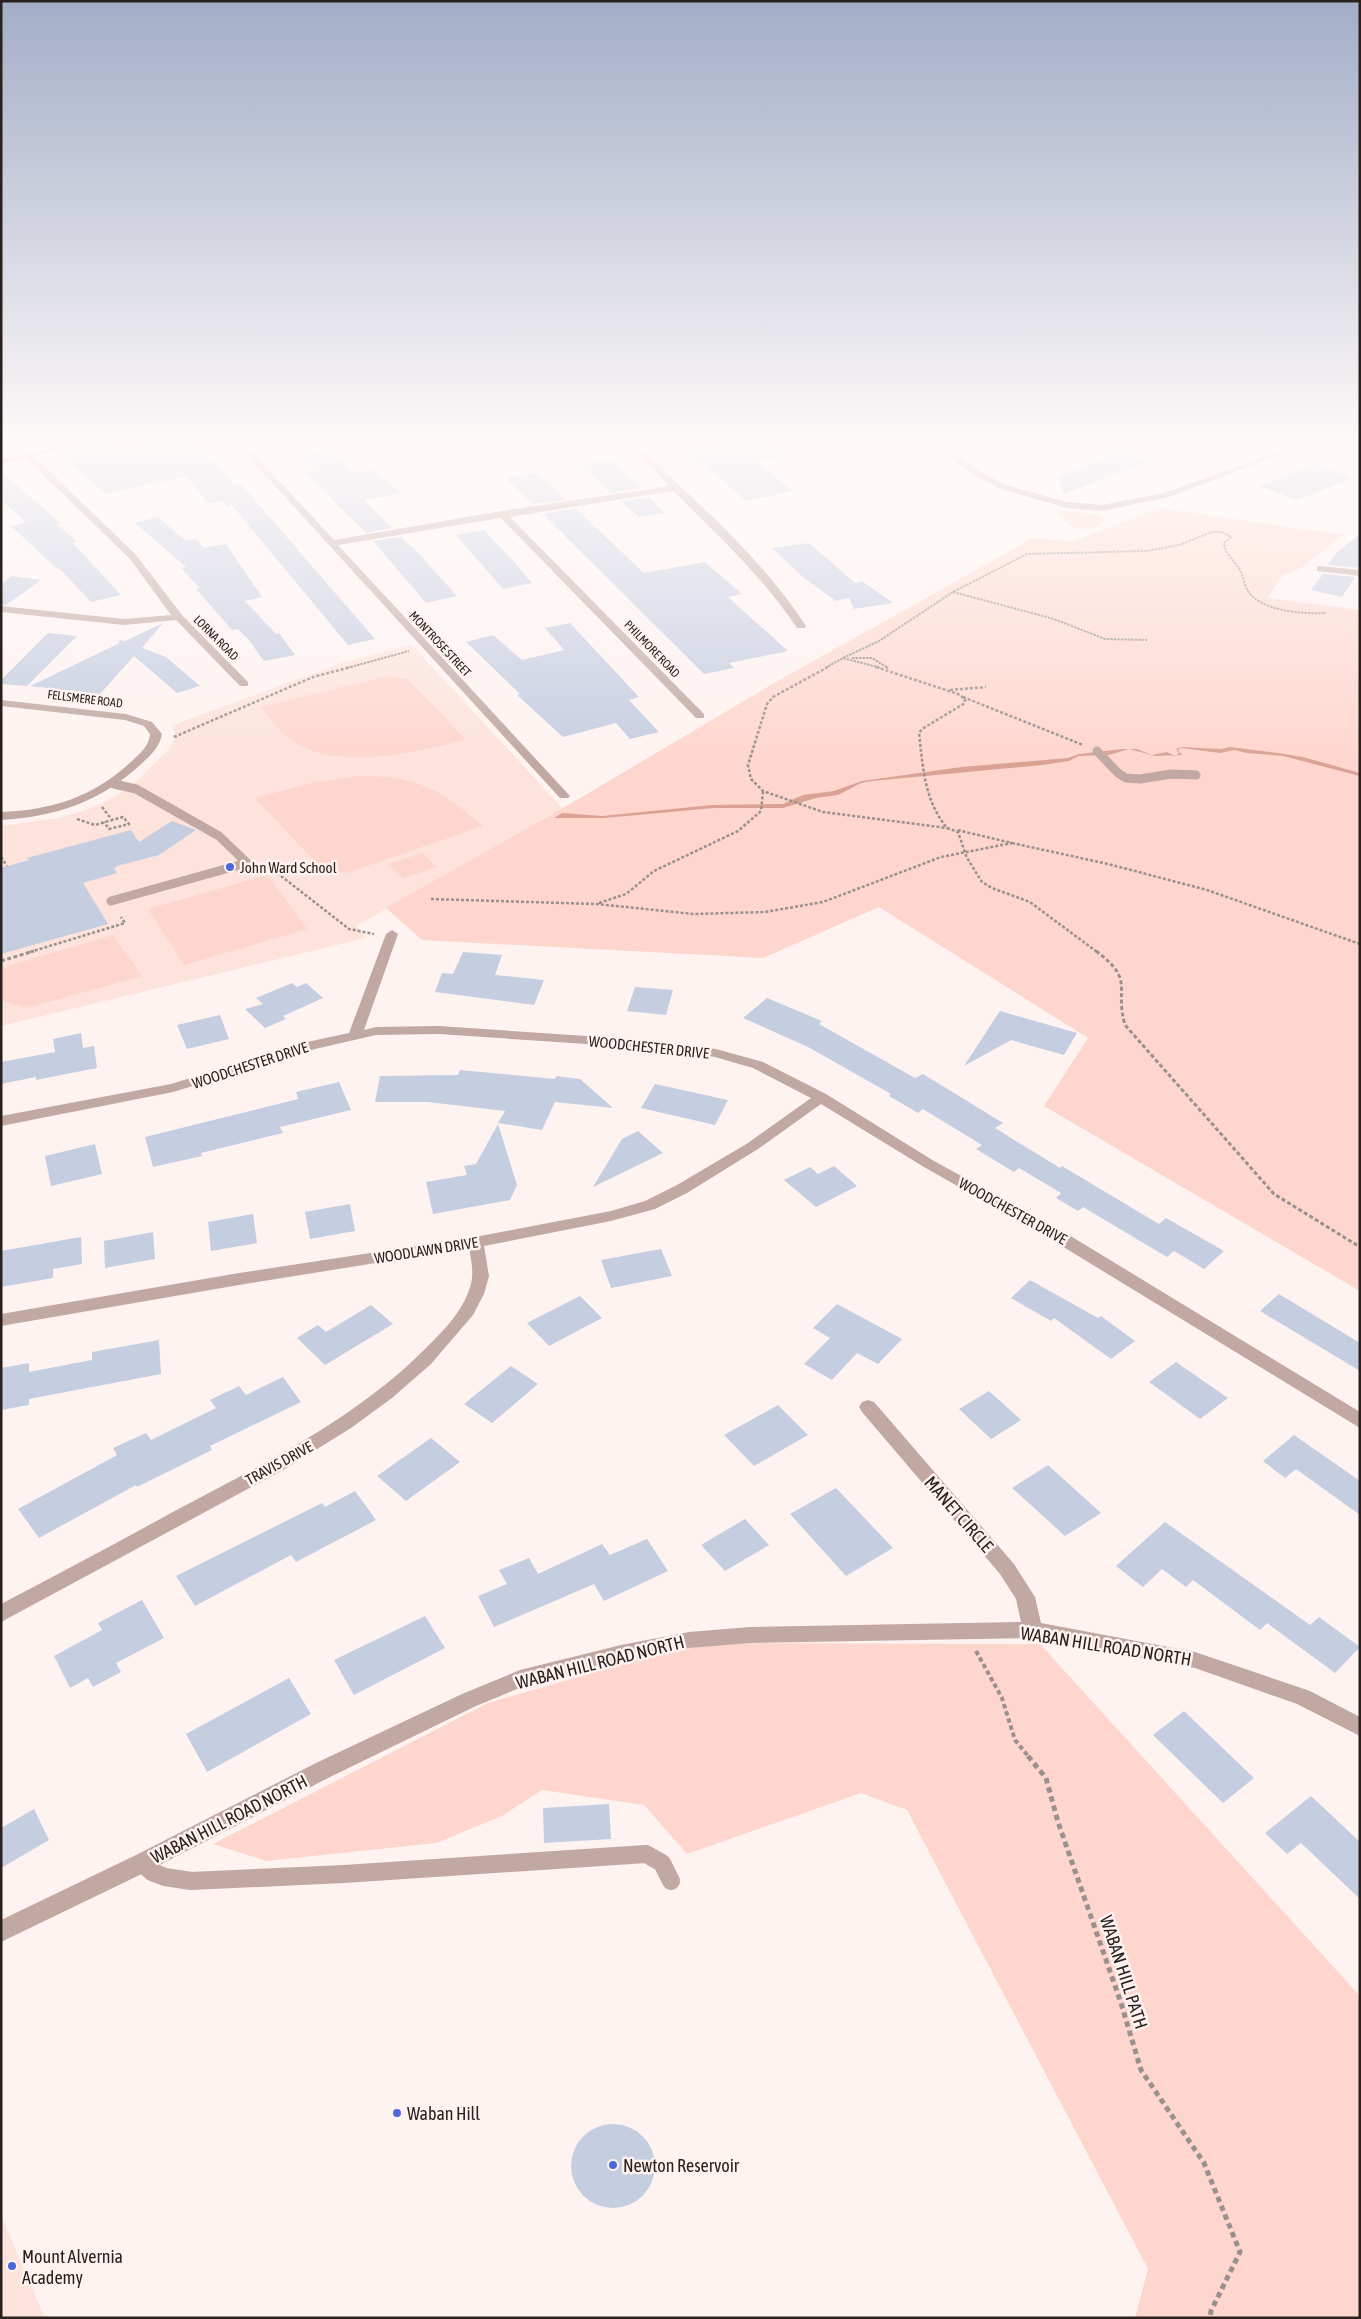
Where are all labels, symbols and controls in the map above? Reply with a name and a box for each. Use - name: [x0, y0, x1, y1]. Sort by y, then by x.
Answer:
- street label: MONTROSE STREET: [406, 609, 474, 680]
- street label: LORNA ROAD: [191, 613, 241, 663]
- street label: PHILMORE ROAD: [621, 618, 683, 681]
- street label: FELLSMERE ROAD: [47, 687, 124, 711]
- place label: John Ward School: [240, 859, 337, 876]
- marker: John Ward School: [224, 861, 236, 873]
- street label: WOODCHESTER DRIVE: [588, 1032, 711, 1062]
- street label: WOODCHESTER DRIVE: [190, 1038, 311, 1092]
- street label: WOODCHESTER DRIVE: [956, 1174, 1070, 1248]
- street label: WOODLAWN DRIVE: [373, 1233, 480, 1267]
- street label: TRAVIS DRIVE: [242, 1437, 316, 1488]
- street label: MANET CIRCLE: [920, 1472, 998, 1557]
- street label: WABAN HILL ROAD NORTH: [1019, 1622, 1193, 1670]
- street label: WABAN HILL ROAD NORTH: [514, 1631, 686, 1693]
- street label: WABAN HILL ROAD NORTH: [147, 1770, 311, 1868]
- street label: WABAN HILL PATH: [1096, 1913, 1152, 2031]
- place label: Waban Hill: [407, 2103, 480, 2124]
- marker: Waban Hill: [391, 2107, 403, 2119]
- place label: Newton Reservoir: [623, 2155, 740, 2176]
- marker: Newton Reservoir: [607, 2159, 619, 2171]
- place label: Mount Alvernia Academy: [22, 2246, 123, 2288]
- marker: Mount Alvernia Academy: [6, 2260, 18, 2272]

